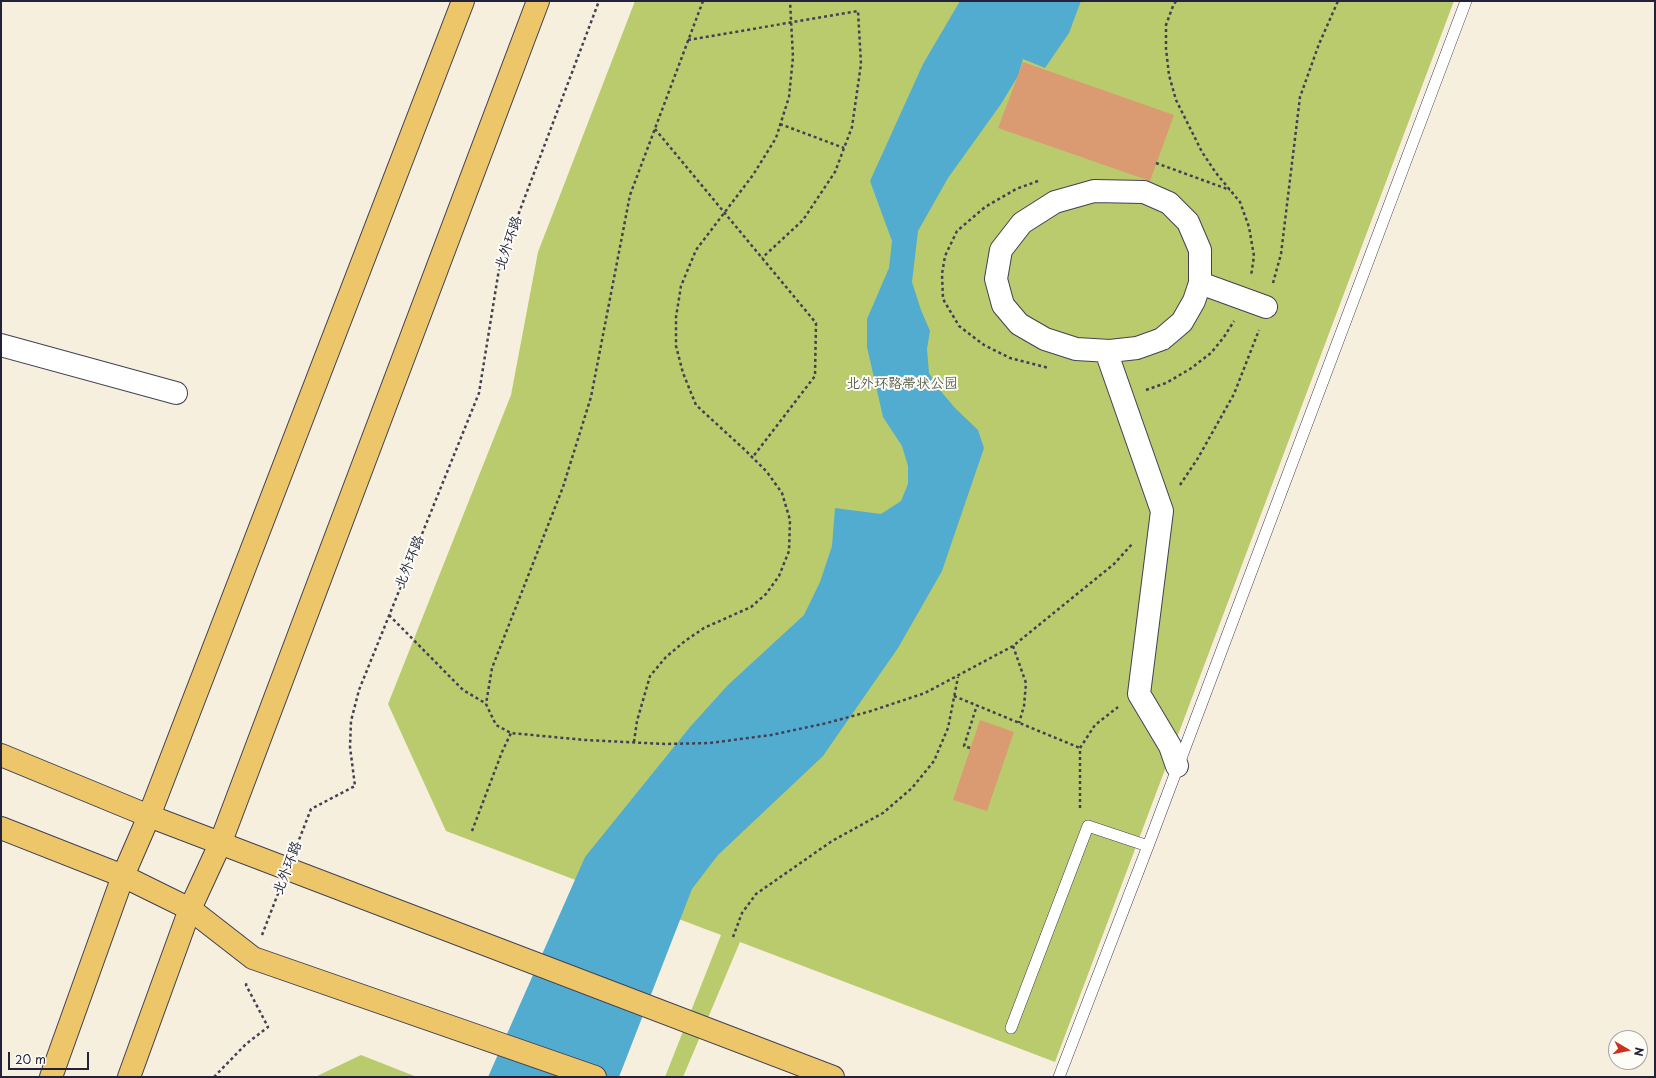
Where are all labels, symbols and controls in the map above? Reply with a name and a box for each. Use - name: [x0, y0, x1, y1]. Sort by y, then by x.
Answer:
- street label: 北外环路: [492, 214, 526, 272]
- park label: 北外环路带状公园: [846, 376, 958, 392]
- street label: 北外环路: [392, 533, 428, 591]
- street label: 北外环路: [270, 839, 306, 897]
- north arrow: [1608, 1030, 1648, 1070]
- scale bar: [10, 1044, 91, 1070]
- text: N: [1630, 1046, 1648, 1057]
- text: 20 m: [15, 1050, 46, 1068]

